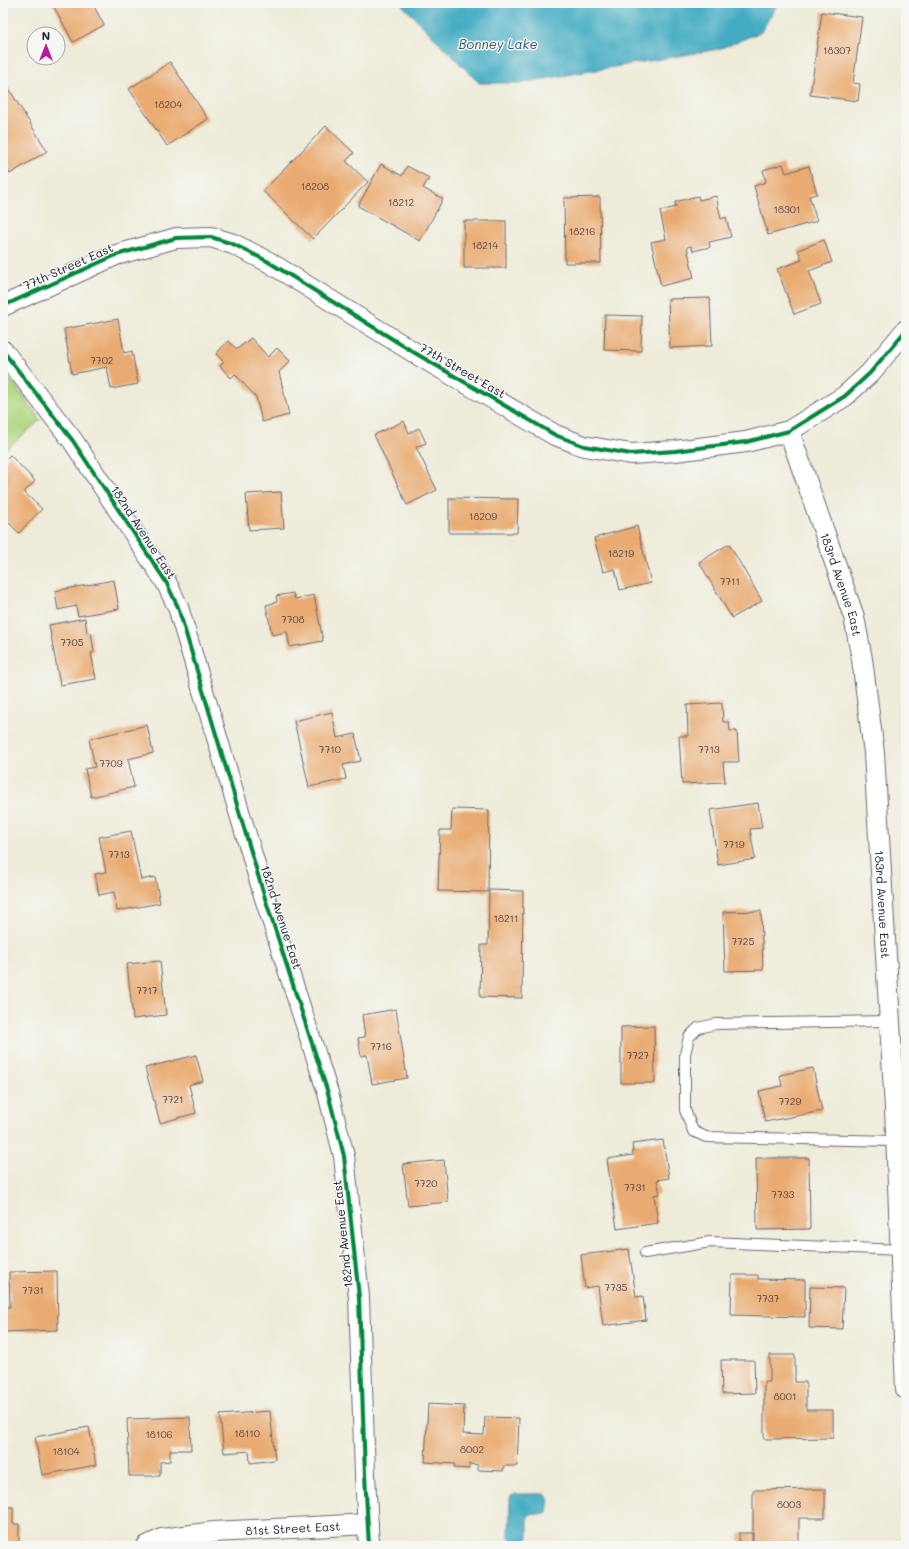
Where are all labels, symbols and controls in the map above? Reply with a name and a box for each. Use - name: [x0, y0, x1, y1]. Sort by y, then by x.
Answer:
- north arrow: [26, 26, 66, 66]
- text: N: [42, 28, 50, 43]
- water label: Bonney Lake: [458, 35, 538, 52]
- house number: 18307: [823, 43, 851, 57]
- house number: 18204: [154, 97, 182, 111]
- house number: 18208: [301, 179, 329, 193]
- house number: 18212: [388, 195, 414, 209]
- house number: 18301: [773, 202, 801, 216]
- house number: 18216: [569, 224, 595, 238]
- house number: 18214: [472, 238, 498, 252]
- street label: 77th Street East: [21, 239, 115, 293]
- street label: 77th Street East: [417, 339, 509, 401]
- house number: 7702: [91, 353, 113, 367]
- street label: 182nd Avenue East: [108, 482, 180, 582]
- house number: 18209: [469, 509, 497, 523]
- street label: 183rd Avenue East: [817, 530, 865, 637]
- house number: 18219: [608, 546, 634, 560]
- house number: 7711: [720, 574, 740, 588]
- house number: 7708: [281, 612, 305, 626]
- house number: 7705: [60, 635, 84, 649]
- house number: 7710: [319, 742, 341, 756]
- house number: 7713: [698, 742, 720, 756]
- house number: 7709: [99, 756, 123, 770]
- house number: 7719: [723, 837, 745, 851]
- house number: 7713: [108, 847, 130, 861]
- street label: 183rd Avenue East: [872, 850, 894, 959]
- street label: 182nd Avenue East: [258, 863, 306, 971]
- house number: 18211: [493, 911, 519, 925]
- house number: 7725: [732, 934, 754, 948]
- house number: 7717: [136, 983, 158, 997]
- house number: 7716: [370, 1039, 392, 1053]
- house number: 7727: [627, 1048, 650, 1062]
- house number: 7721: [162, 1092, 184, 1106]
- house number: 7729: [779, 1094, 801, 1108]
- house number: 7720: [415, 1176, 437, 1190]
- street label: 182nd Avenue East: [328, 1179, 356, 1289]
- house number: 7731: [624, 1180, 646, 1194]
- house number: 7733: [772, 1187, 795, 1201]
- house number: 7735: [605, 1280, 628, 1294]
- house number: 7731: [22, 1283, 44, 1297]
- house number: 7737: [757, 1291, 780, 1305]
- house number: 8001: [774, 1389, 796, 1403]
- house number: 18110: [234, 1426, 260, 1440]
- house number: 18106: [145, 1427, 173, 1441]
- house number: 8002: [460, 1442, 484, 1456]
- house number: 18104: [52, 1444, 80, 1458]
- house number: 8003: [777, 1497, 801, 1511]
- street label: 81st Street East: [245, 1517, 341, 1538]

